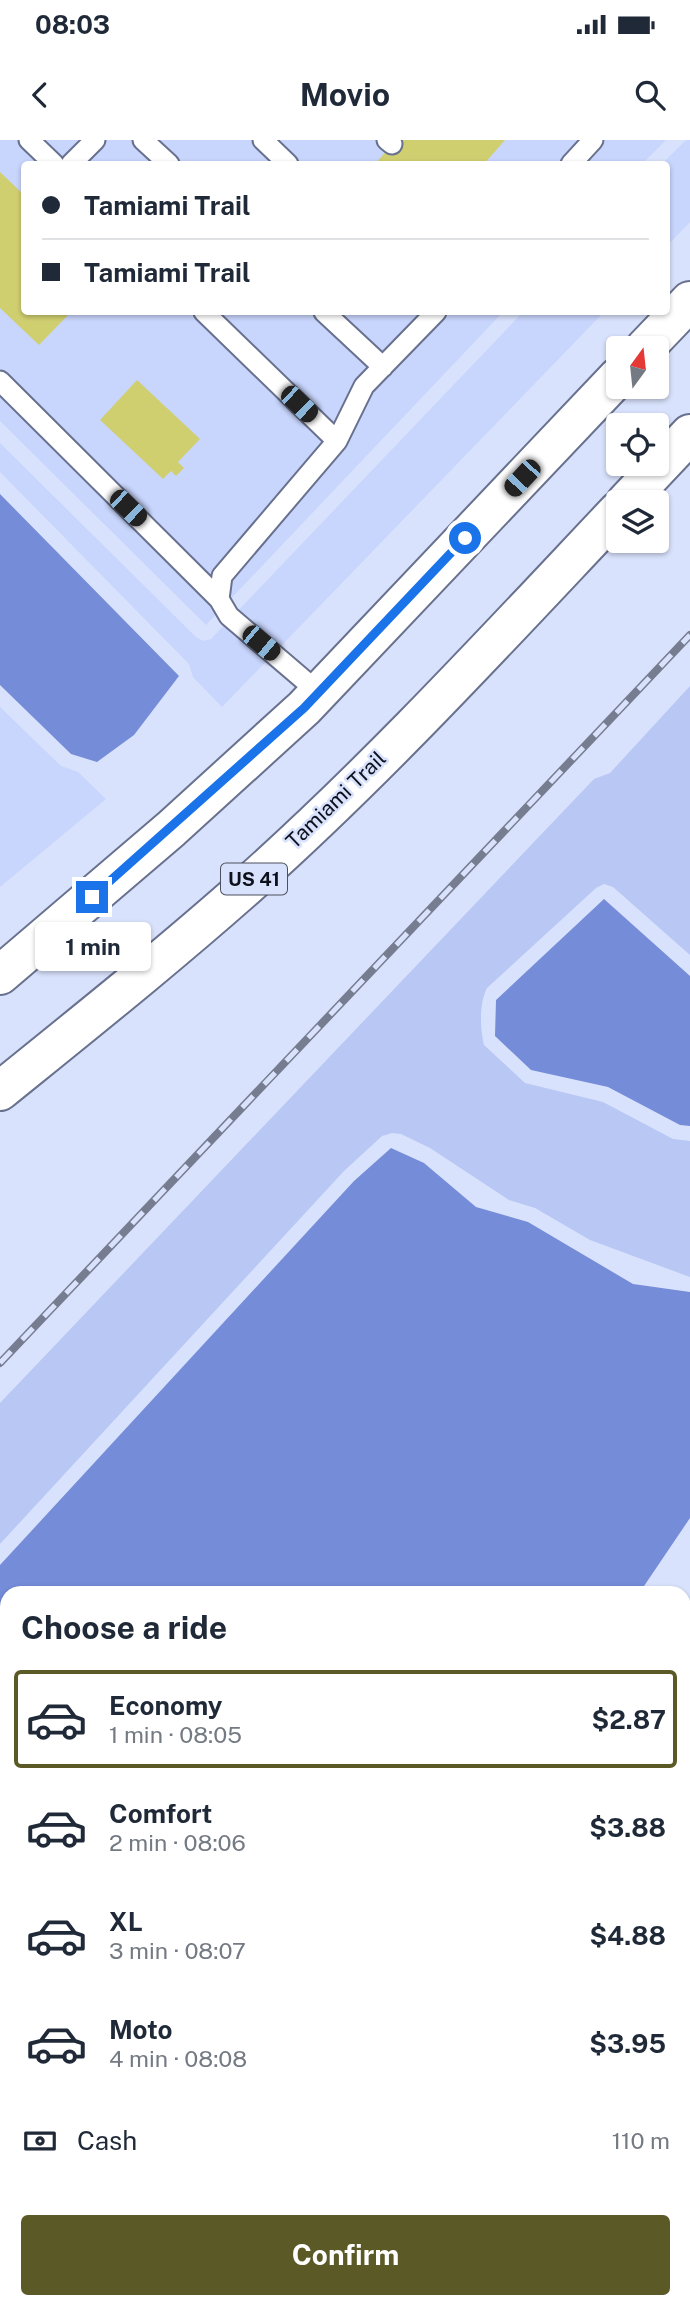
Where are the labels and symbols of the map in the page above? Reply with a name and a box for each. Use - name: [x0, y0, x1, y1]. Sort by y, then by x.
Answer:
- north arrow: [606, 336, 668, 399]
- car: [277, 382, 322, 426]
- car: [500, 455, 545, 501]
- car: [106, 486, 151, 530]
- route start: [449, 522, 481, 554]
- car: [239, 621, 284, 665]
- street label: Tamiami Trail: [280, 746, 391, 854]
- road number: US 41: [221, 864, 287, 894]
- route end: [76, 881, 108, 913]
- callout: 1 min: [34, 922, 150, 970]

